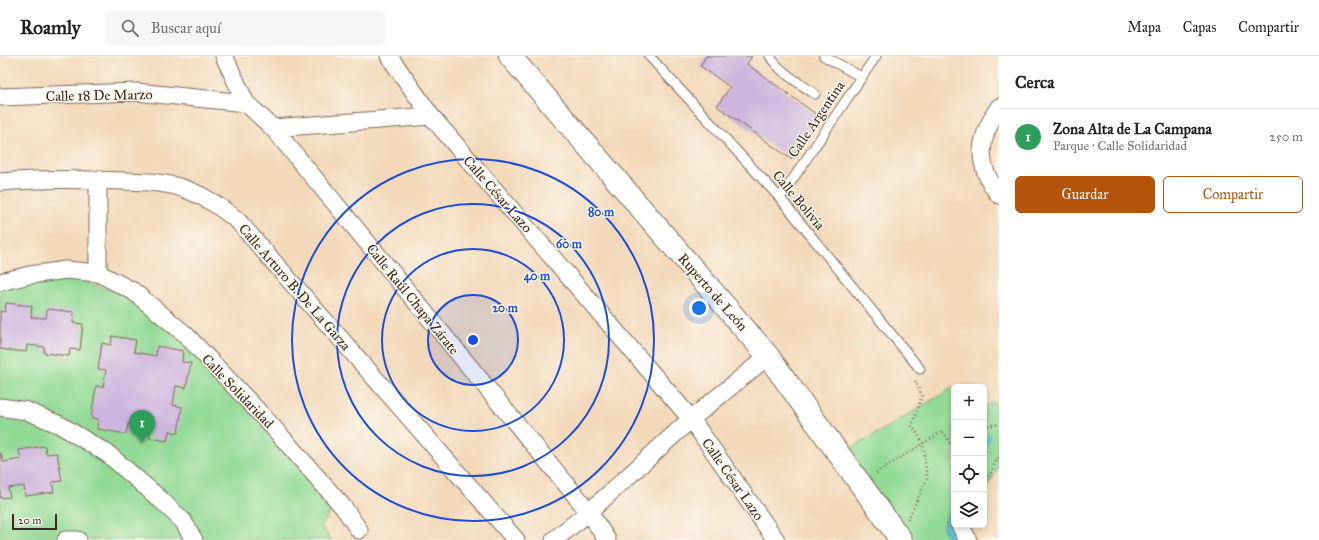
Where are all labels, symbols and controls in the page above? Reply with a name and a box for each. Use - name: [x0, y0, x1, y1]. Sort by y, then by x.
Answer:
- search box: [105, 10, 385, 46]
- text: Roamly: [20, 16, 81, 39]
- icon: search: [119, 17, 141, 39]
- text: Buscar aquí: [151, 19, 221, 37]
- text: Mapa: [1128, 19, 1161, 36]
- text: Capas: [1183, 19, 1216, 36]
- text: Compartir: [1238, 19, 1299, 36]
- text: Cerca: [1015, 72, 1054, 93]
- street label: Calle Argentina: [785, 78, 848, 161]
- street label: Calle 18 De Marzo: [45, 86, 153, 105]
- text: Zona Alta de La Campana: [1053, 120, 1212, 138]
- text: 1: [1025, 129, 1031, 145]
- text: 250 m: [1269, 129, 1303, 145]
- text: Parque · Calle Solidaridad: [1053, 138, 1187, 154]
- street label: Calle César Lazo: [460, 152, 536, 236]
- street label: Calle Bolivia: [769, 167, 828, 234]
- button: Guardar: [1015, 176, 1155, 213]
- button: Compartir: [1163, 176, 1303, 213]
- text: 80 m: [588, 205, 615, 219]
- street label: Calle Arturo B. De La Garza: [235, 220, 354, 354]
- text: 60 m: [556, 237, 583, 251]
- street label: Calle Raúl Chapa Zárate: [363, 240, 463, 358]
- street label: Ruperto de León: [674, 250, 751, 335]
- text: 40 m: [524, 269, 551, 284]
- your location: [689, 298, 709, 318]
- text: 20 m: [492, 301, 519, 315]
- centre of rings: [466, 333, 480, 347]
- street label: Calle Solidaridad: [198, 351, 277, 432]
- map controls: [951, 384, 987, 528]
- button: +: [951, 384, 987, 420]
- pin: 1: [129, 410, 155, 443]
- button: −: [951, 420, 987, 456]
- street label: Calle César Lazo: [698, 435, 767, 524]
- button: locate: [951, 456, 987, 492]
- button: layers: [951, 492, 987, 528]
- scale bar: [12, 512, 57, 531]
- text: 20 m: [18, 514, 41, 527]

